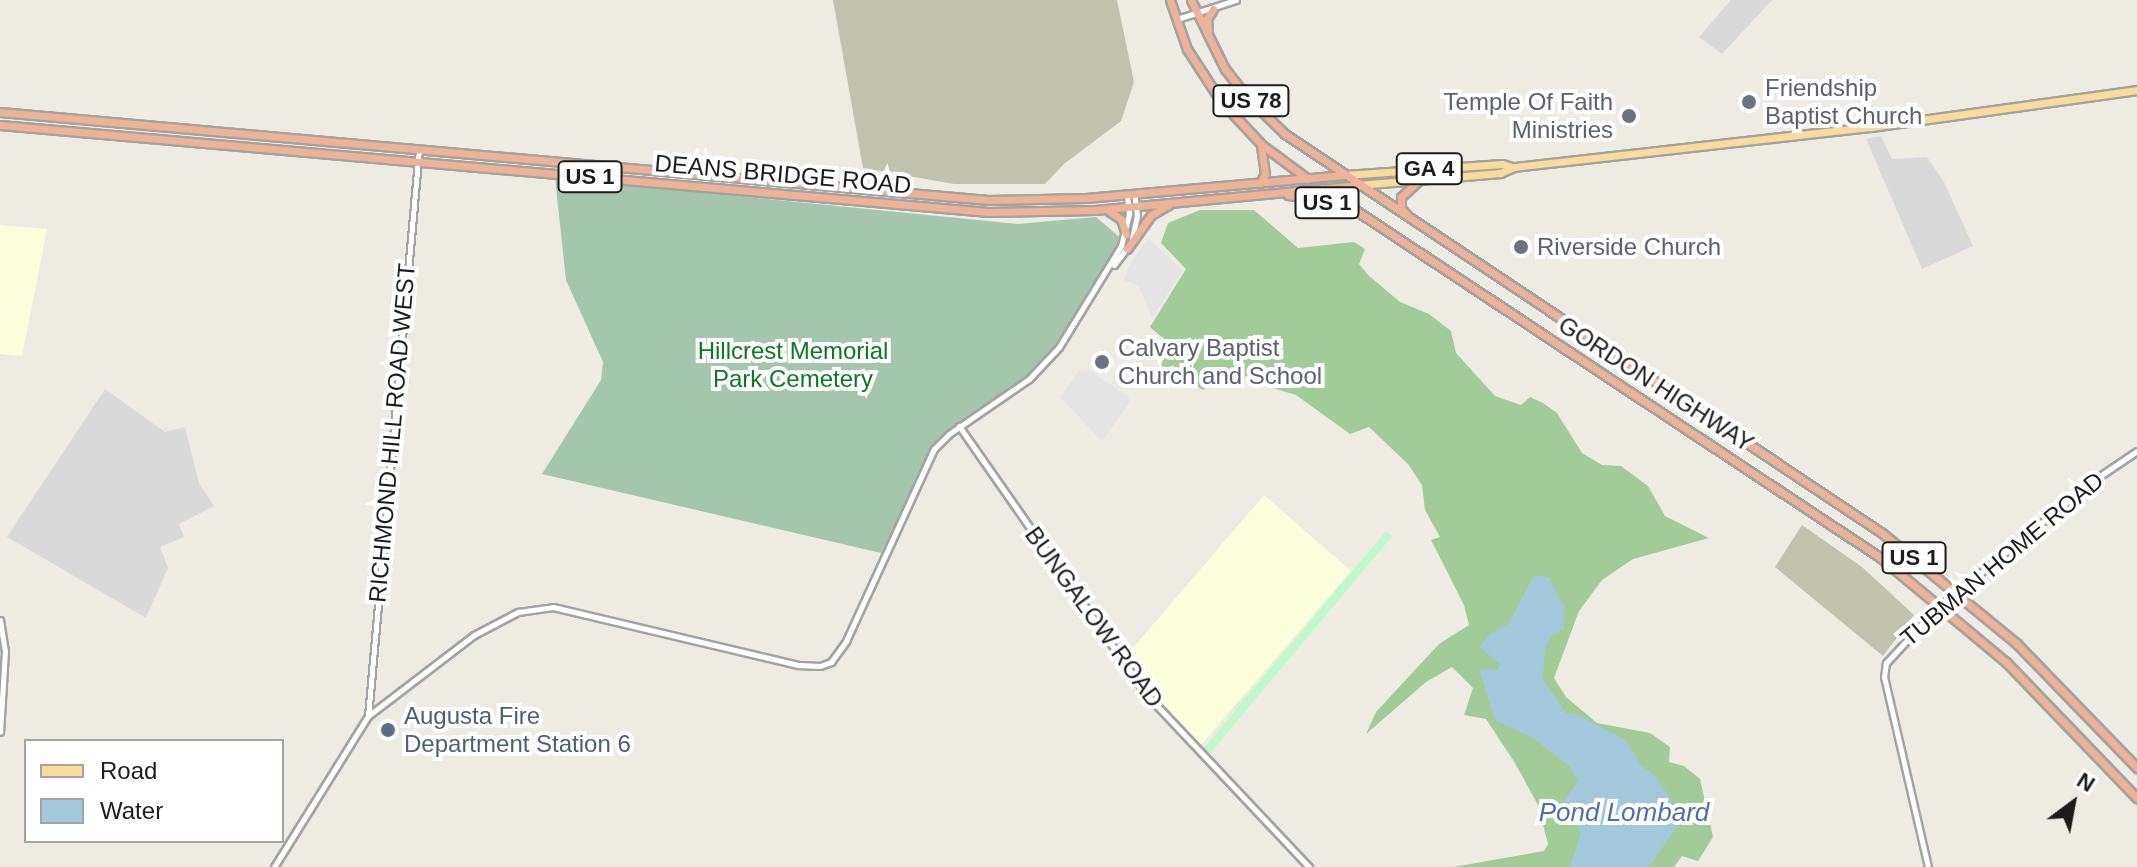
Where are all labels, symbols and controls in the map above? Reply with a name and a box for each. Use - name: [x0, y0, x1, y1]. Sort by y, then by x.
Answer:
- place label: Friendship Baptist Church: [1765, 74, 1922, 130]
- road number: US 78: [1211, 83, 1291, 119]
- place label: Temple Of Faith Ministries: [1444, 88, 1613, 144]
- marker: Friendship Baptist Church: [1740, 93, 1758, 111]
- marker: Temple Of Faith Ministries: [1620, 107, 1638, 125]
- street label: DEANS BRIDGE ROAD: [654, 148, 912, 200]
- road number: GA 4: [1395, 151, 1463, 187]
- road number: US 1: [556, 159, 624, 195]
- road number: US 1: [1293, 185, 1361, 221]
- place label: Riverside Church: [1537, 233, 1721, 261]
- marker: Riverside Church: [1512, 238, 1530, 256]
- street label: RICHMOND HILL ROAD WEST: [363, 262, 421, 604]
- street label: GORDON HIGHWAY: [1553, 310, 1759, 458]
- place label: Calvary Baptist Church and School: [1118, 334, 1322, 390]
- park label: Hillcrest Memorial Park Cemetery: [698, 337, 888, 393]
- marker: Calvary Baptist Church and School: [1093, 353, 1111, 371]
- street label: TUBMAN HOME ROAD: [1895, 466, 2109, 652]
- street label: BUNGALOW ROAD: [1019, 521, 1169, 713]
- road number: US 1: [1880, 540, 1948, 576]
- place label: Augusta Fire Department Station 6: [404, 702, 631, 758]
- marker: Augusta Fire Department Station 6: [379, 721, 397, 739]
- legend: [24, 739, 284, 843]
- text: Road: [100, 757, 157, 784]
- north arrow: [2033, 763, 2113, 843]
- text: N: [2073, 767, 2099, 797]
- text: Water: [100, 797, 163, 824]
- water label: Pond Lombard: [1539, 797, 1709, 829]

